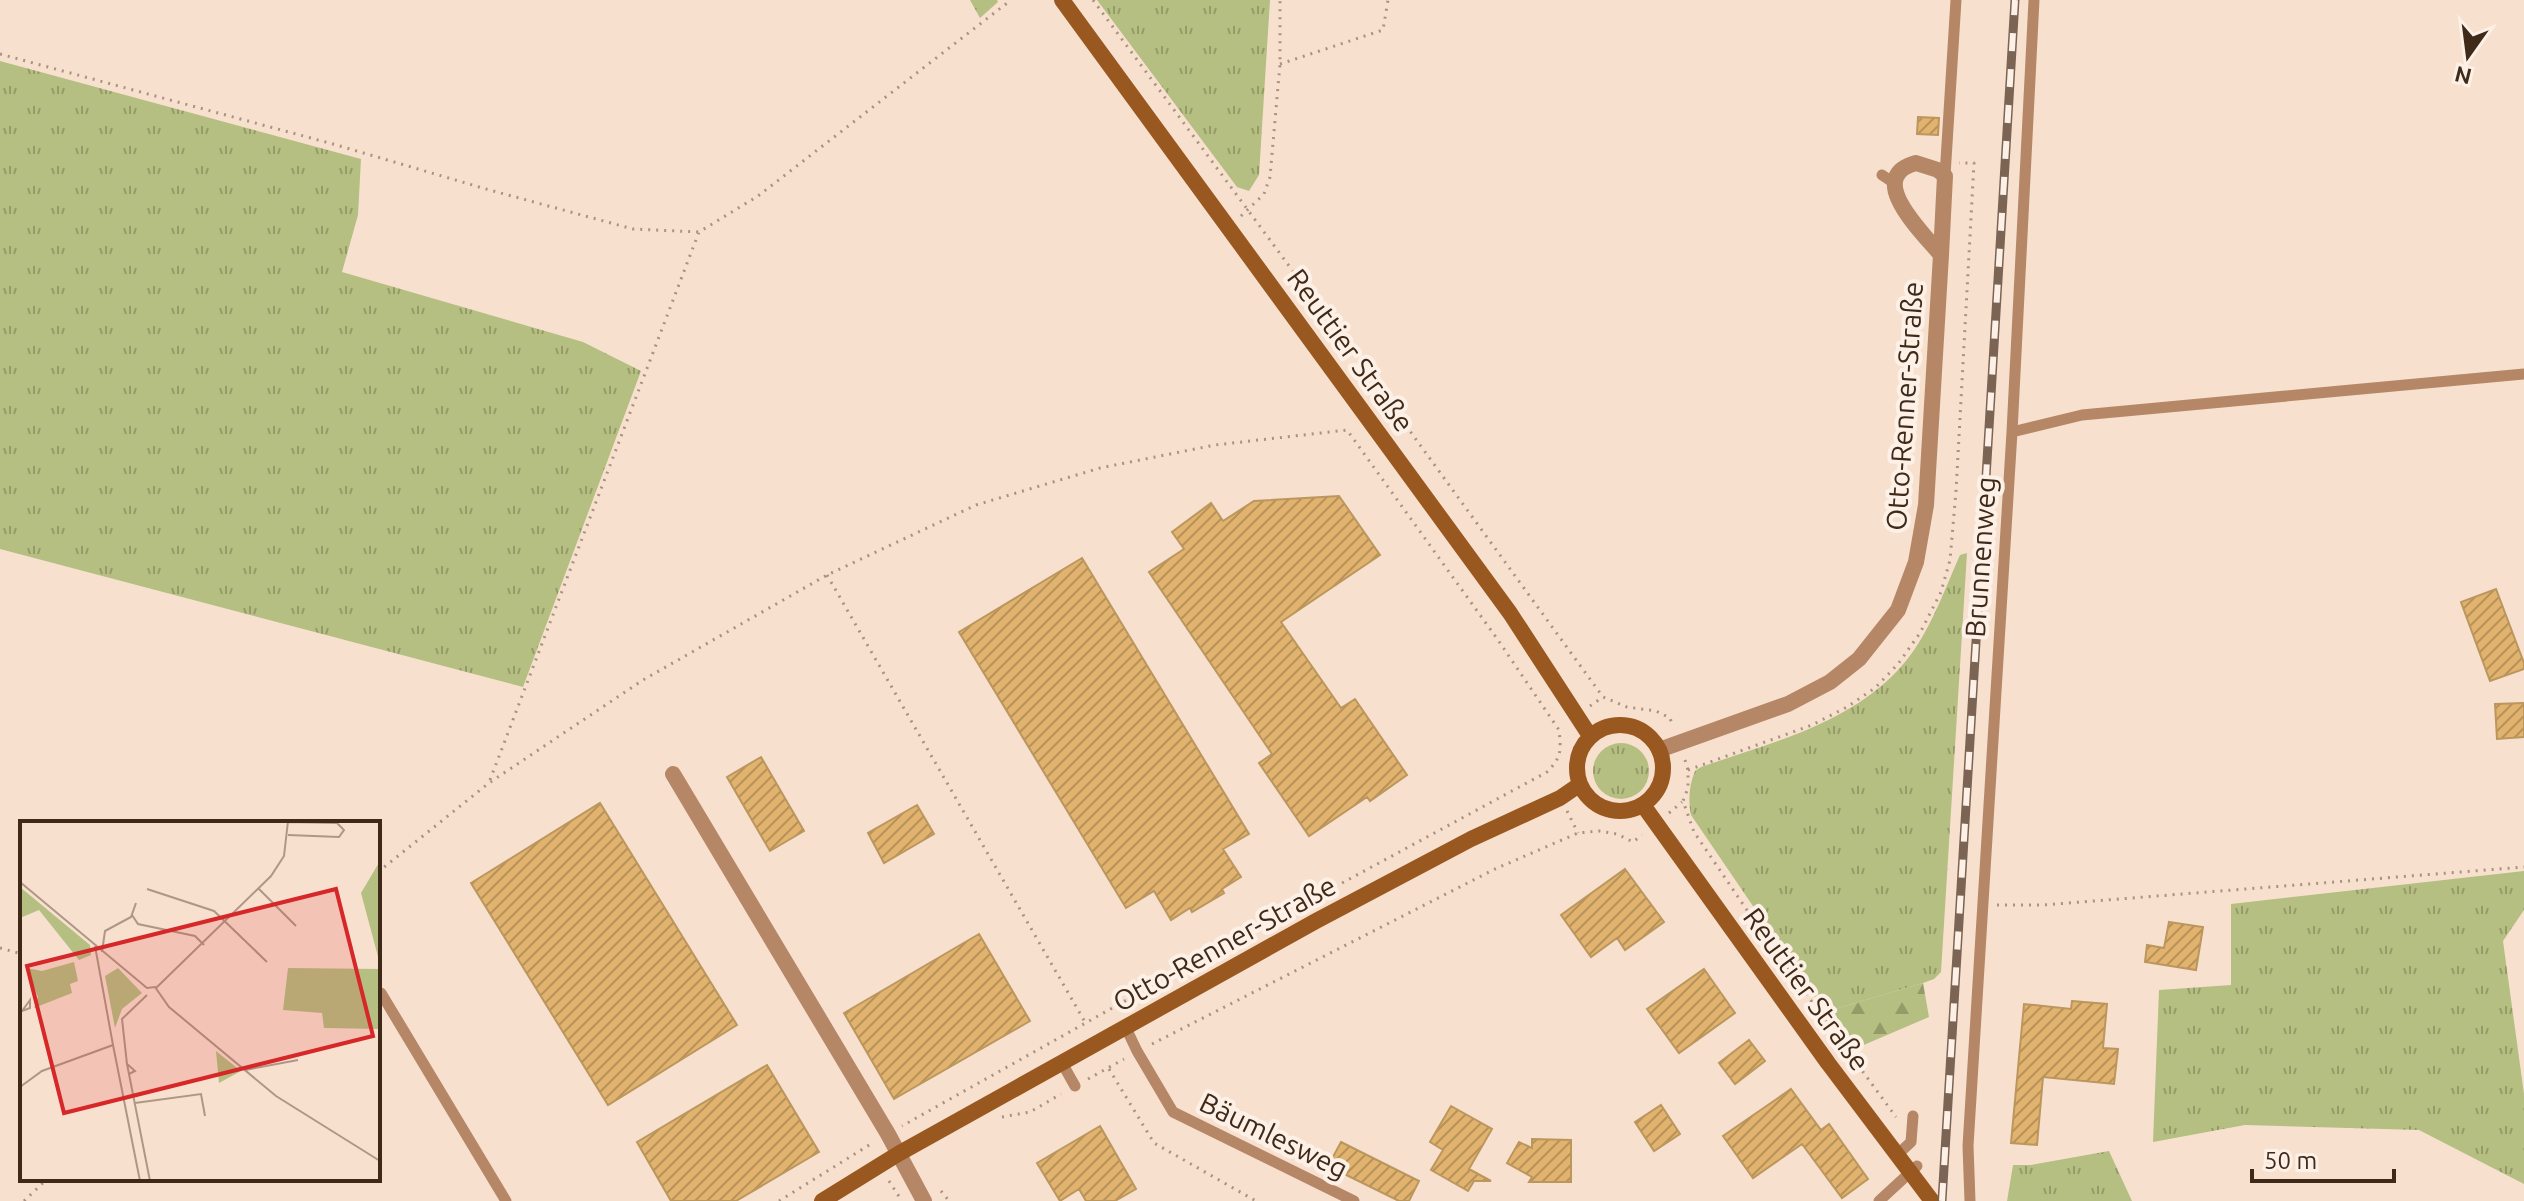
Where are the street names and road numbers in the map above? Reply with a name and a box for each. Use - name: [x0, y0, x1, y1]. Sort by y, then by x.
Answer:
- street label: Reuttier Straße: [1282, 263, 1420, 437]
- street label: Otto-Renner-Straße: [1880, 280, 1928, 532]
- street label: Brunnenweg: [1959, 476, 2001, 638]
- street label: Otto-Renner-Straße: [1107, 869, 1341, 1017]
- street label: Reuttier Straße: [1738, 902, 1876, 1076]
- street label: Bäumlesweg: [1195, 1086, 1353, 1184]

